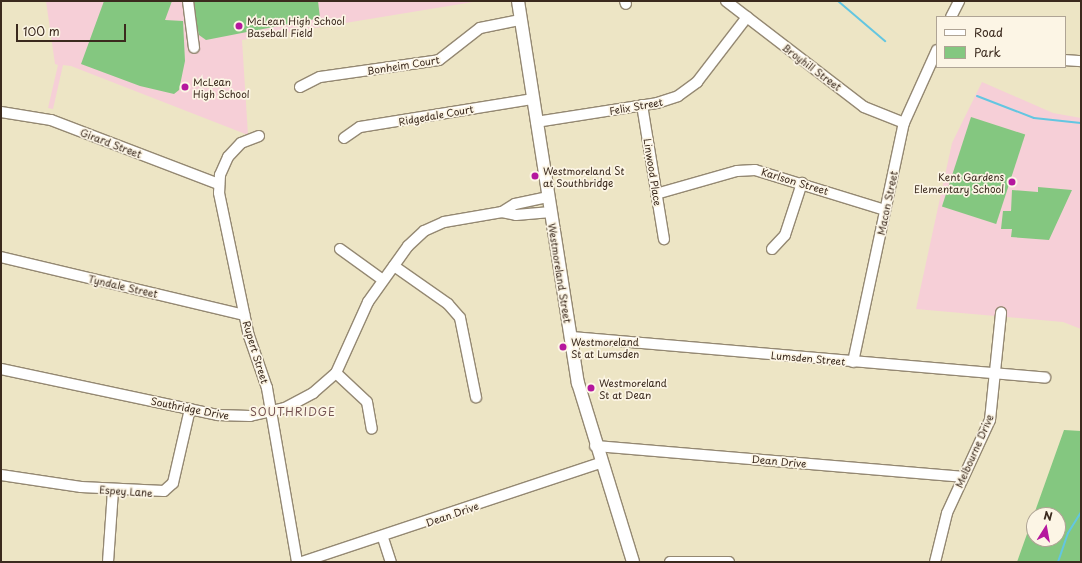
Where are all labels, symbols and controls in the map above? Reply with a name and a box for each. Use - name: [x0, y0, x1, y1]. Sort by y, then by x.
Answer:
- place label: McLean High School Baseball Field: [247, 14, 345, 38]
- scale bar: [18, 16, 128, 42]
- legend: [936, 16, 1066, 68]
- marker: McLean High School Baseball Field: [234, 21, 244, 31]
- text: 100 m: [23, 22, 60, 40]
- text: Road: [974, 23, 1003, 41]
- street label: Broyhill Street: [780, 41, 844, 93]
- text: Park: [974, 43, 1001, 61]
- street label: Bonheim Court: [366, 53, 440, 77]
- place label: McLean High School: [193, 75, 250, 98]
- marker: McLean High School: [180, 82, 190, 92]
- street label: Felix Street: [608, 95, 664, 117]
- street label: Ridgedale Court: [397, 102, 475, 128]
- street label: Girard Street: [79, 126, 143, 160]
- street label: Linwood Place: [642, 137, 664, 207]
- place label: Westmoreland St at Southbridge: [543, 164, 624, 188]
- street label: Karlson Street: [760, 165, 830, 197]
- street label: Macon Street: [874, 170, 900, 236]
- place label: Kent Gardens Elementary School: [914, 170, 1004, 194]
- marker: Westmoreland St at Southbridge: [530, 171, 540, 181]
- marker: Kent Gardens Elementary School: [1007, 177, 1017, 187]
- street label: Westmoreland Street: [546, 222, 574, 324]
- street label: Tyndale Street: [87, 272, 159, 300]
- street label: Rupert Street: [241, 319, 271, 385]
- place label: Westmoreland St at Lumsden: [571, 335, 640, 358]
- marker: Westmoreland St at Lumsden: [558, 342, 568, 352]
- street label: Lumsden Street: [770, 349, 846, 367]
- place label: Westmoreland St at Dean: [599, 376, 667, 400]
- marker: Westmoreland St at Dean: [586, 383, 596, 393]
- street label: Southridge Drive: [150, 394, 230, 422]
- district label: SOUTHRIDGE: [250, 405, 336, 419]
- street label: Melbourne Drive: [952, 412, 996, 490]
- street label: Dean Drive: [751, 453, 807, 469]
- street label: Espey Lane: [99, 483, 153, 499]
- street label: Dean Drive: [424, 499, 480, 529]
- north arrow: [1026, 507, 1066, 547]
- text: N: [1042, 507, 1054, 525]

